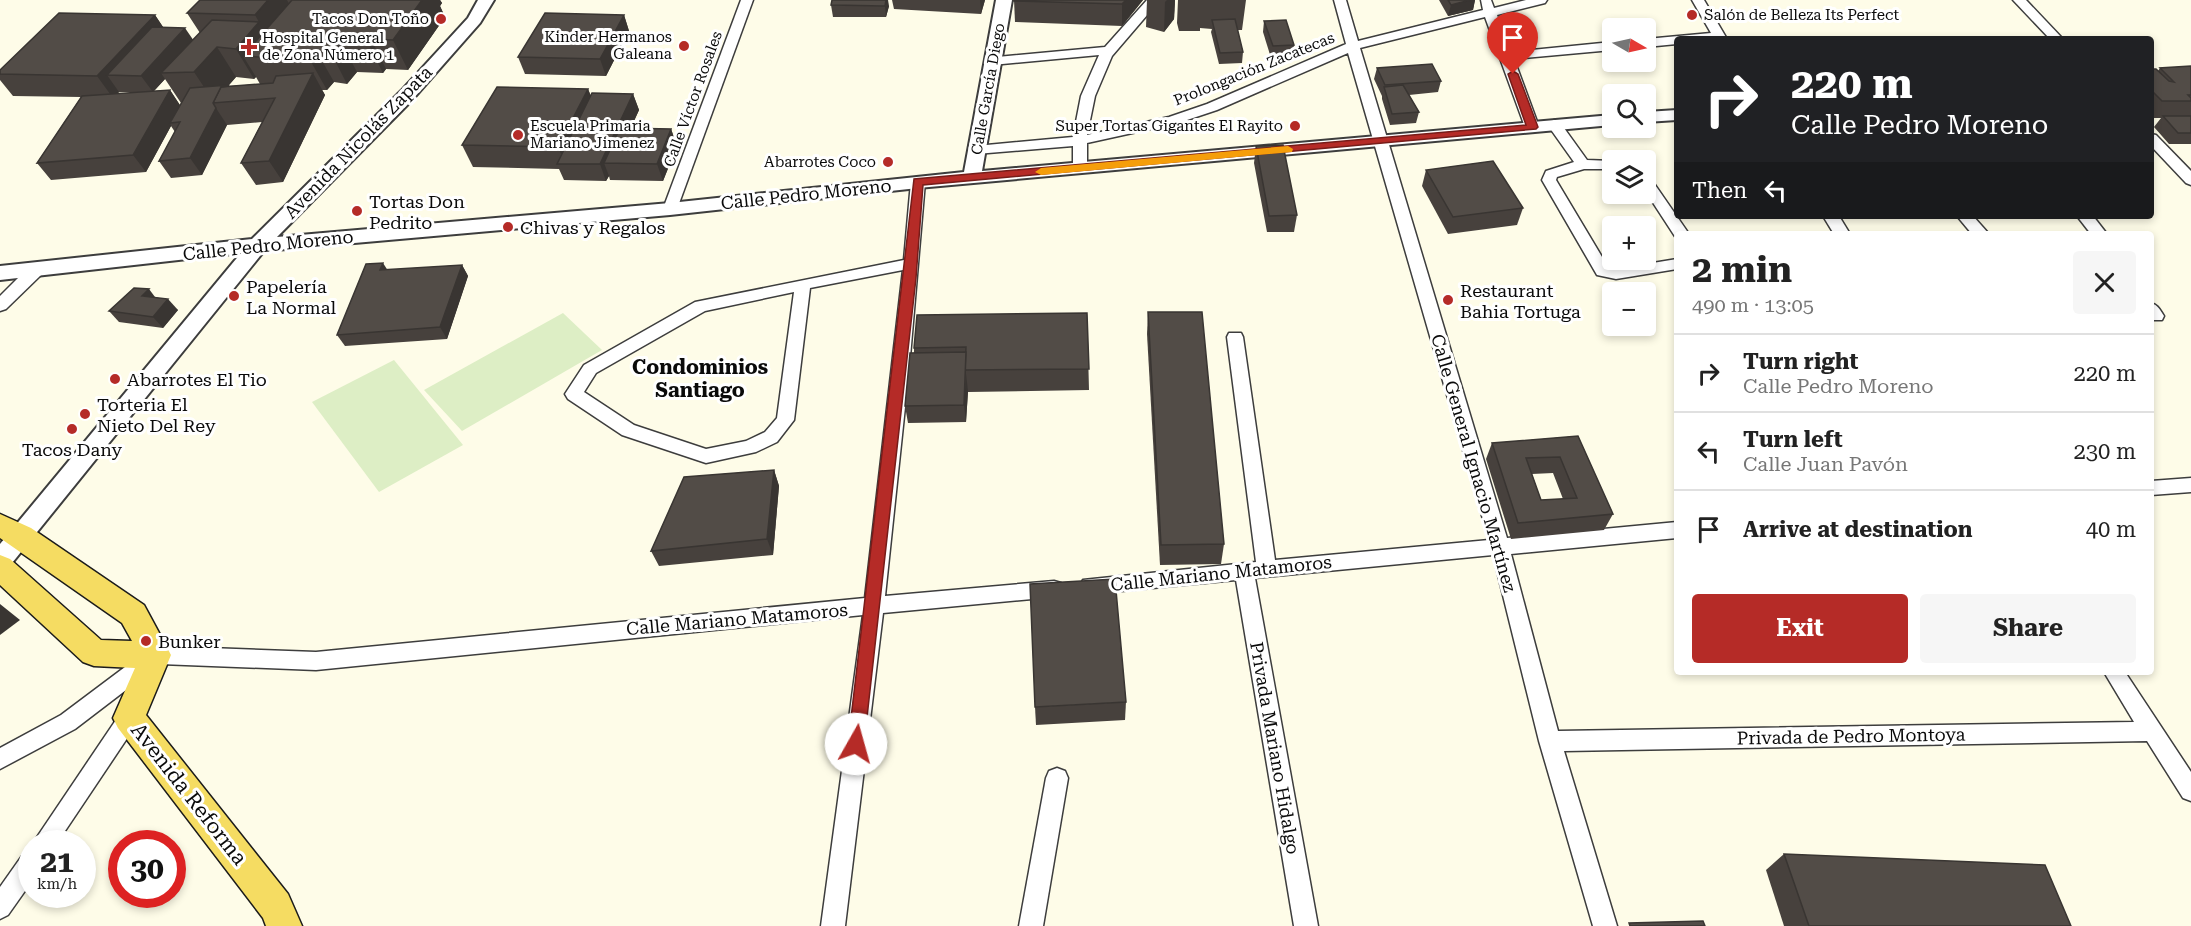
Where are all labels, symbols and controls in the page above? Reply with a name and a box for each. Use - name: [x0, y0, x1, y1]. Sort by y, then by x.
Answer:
- place label: Salón de Belleza Its Perfect: [1704, 6, 1899, 24]
- marker: Salón de Belleza Its Perfect: [1685, 8, 1699, 22]
- place label: Tacos Don Toño: [312, 10, 429, 28]
- marker: Tacos Don Toño: [434, 12, 448, 26]
- pin: [1487, 12, 1538, 74]
- north arrow: [1602, 18, 1656, 72]
- map controls: [1602, 18, 1656, 336]
- icon: arrive: [1496, 21, 1529, 54]
- street label: Calle García Diego: [968, 22, 1008, 156]
- place label: Kinder Hermanos Galeana: [544, 28, 672, 63]
- street label: Prolongación Zacatecas: [1171, 28, 1337, 110]
- place label: Hospital General de Zona Número 1: [262, 29, 394, 64]
- street label: Calle Víctor Rosales: [660, 29, 726, 169]
- marker: Hospital General de Zona Número 1: [240, 38, 258, 56]
- marker: Kinder Hermanos Galeana: [677, 39, 691, 53]
- text: 220 m: [1791, 59, 1913, 108]
- icon: right: [1692, 60, 1770, 138]
- street label: Avenida Nicolás Zapata: [280, 61, 436, 223]
- button: search: [1602, 84, 1656, 138]
- text: Calle Pedro Moreno: [1791, 109, 2048, 141]
- place label: Escuela Primaria Mariano Jimenez: [530, 117, 654, 152]
- place label: Super Tortas Gigantes El Rayito: [1056, 117, 1283, 135]
- marker: Super Tortas Gigantes El Rayito: [1288, 119, 1302, 133]
- marker: Escuela Primaria Mariano Jimenez: [511, 128, 525, 142]
- button: layers: [1602, 150, 1656, 204]
- place label: Abarrotes Coco: [764, 153, 876, 171]
- marker: Abarrotes Coco: [881, 155, 895, 169]
- icon: left: [1759, 174, 1792, 207]
- street label: Calle Pedro Moreno: [720, 175, 892, 213]
- text: Then: [1692, 178, 1747, 203]
- place label: Tortas Don Pedrito: [369, 191, 465, 233]
- marker: Tortas Don Pedrito: [350, 204, 364, 218]
- button: +: [1602, 216, 1656, 270]
- place label: Chivas y Regalos: [520, 217, 665, 238]
- marker: Chivas y Regalos: [501, 220, 515, 234]
- street label: Calle Pedro Moreno: [182, 226, 354, 264]
- text: 2 min: [1692, 249, 1792, 291]
- button: close: [2073, 251, 2136, 314]
- place label: Papelería La Normal: [246, 276, 336, 318]
- place label: Restaurant Bahia Tortuga: [1460, 280, 1581, 322]
- button: −: [1602, 282, 1656, 336]
- marker: Papelería La Normal: [227, 289, 241, 303]
- marker: Restaurant Bahia Tortuga: [1441, 293, 1455, 307]
- text: 490 m · 13:05: [1692, 293, 1814, 317]
- street label: Calle General Ignacio Martínez: [1427, 332, 1521, 595]
- text: Turn right: [1743, 349, 1858, 374]
- district label: Condominios Santiago: [632, 355, 768, 402]
- icon: right: [1692, 357, 1725, 390]
- text: 220 m: [2073, 361, 2136, 386]
- place label: Abarrotes El Tio: [127, 369, 267, 390]
- marker: Abarrotes El Tio: [108, 372, 122, 386]
- text: Calle Pedro Moreno: [1743, 374, 1934, 398]
- place label: Torteria El Nieto Del Rey: [97, 394, 216, 436]
- marker: Torteria El Nieto Del Rey: [78, 407, 92, 421]
- marker: Tacos Dany: [65, 422, 79, 436]
- text: Turn left: [1743, 427, 1843, 452]
- icon: left: [1692, 435, 1725, 468]
- place label: Tacos Dany: [22, 439, 123, 460]
- text: 230 m: [2073, 439, 2136, 464]
- text: Calle Juan Pavón: [1743, 452, 1908, 476]
- icon: arrive: [1692, 513, 1725, 546]
- text: Arrive at destination: [1743, 517, 1972, 542]
- text: 40 m: [2086, 517, 2136, 542]
- street label: Calle Mariano Matamoros: [1109, 551, 1333, 595]
- button: Exit: [1692, 594, 1908, 663]
- button: Share: [1920, 594, 2136, 663]
- street label: Calle Mariano Matamoros: [625, 599, 849, 639]
- place label: Bunker: [158, 631, 221, 652]
- marker: Bunker: [139, 634, 153, 648]
- street label: Privada Mariano Hidalgo: [1246, 640, 1304, 856]
- position arrow: [824, 712, 888, 776]
- street label: Avenida Reforma: [126, 718, 252, 870]
- street label: Privada de Pedro Montoya: [1737, 724, 1966, 748]
- speed limit sign: 30: [108, 830, 186, 908]
- text: 21: [40, 844, 74, 879]
- text: km/h: [37, 875, 77, 893]

